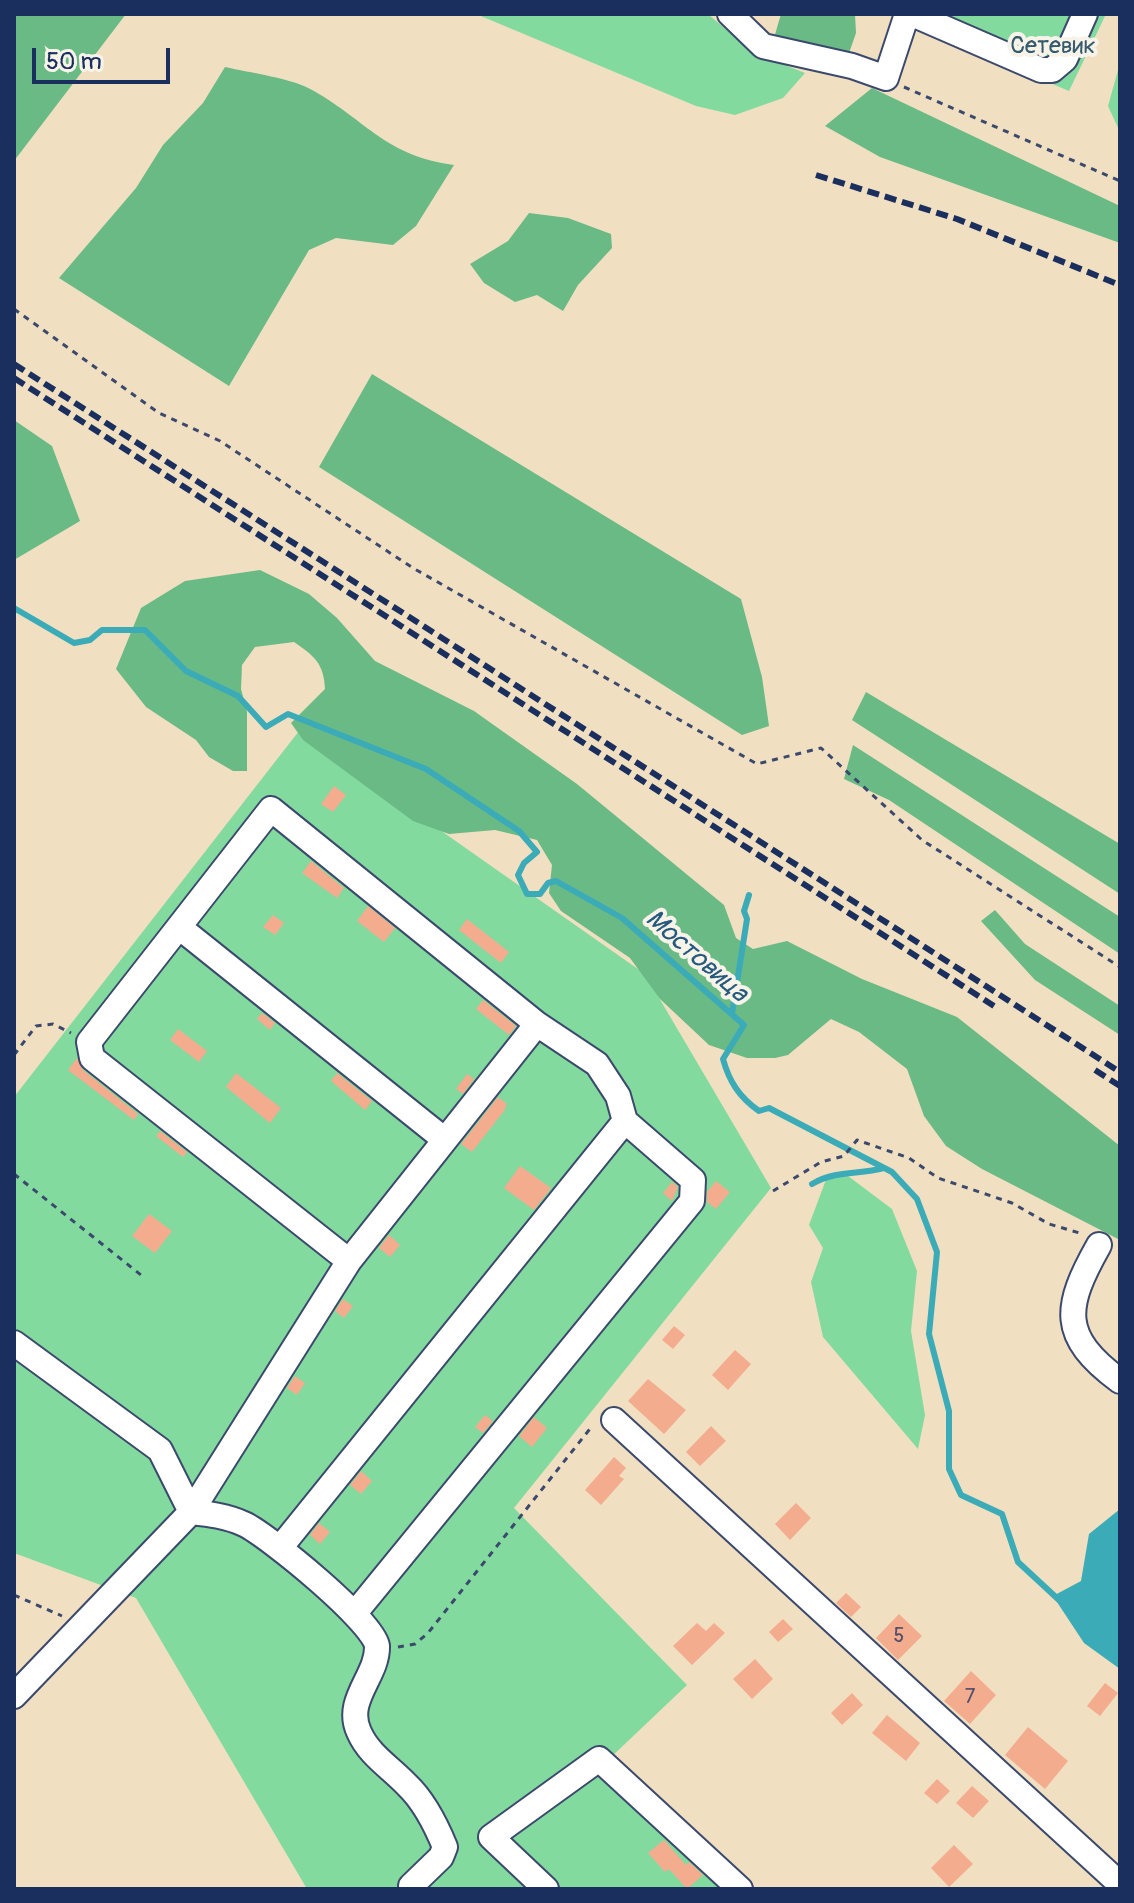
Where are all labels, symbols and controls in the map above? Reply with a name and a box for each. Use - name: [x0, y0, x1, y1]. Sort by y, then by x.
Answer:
- scale bar: [36, 32, 174, 82]
- park label: Сетевик: [1010, 33, 1096, 61]
- text: 50 m: [46, 47, 102, 76]
- water label: Мостовица: [639, 904, 753, 1010]
- house number: 5: [894, 1625, 904, 1649]
- house number: 7: [965, 1686, 975, 1710]

